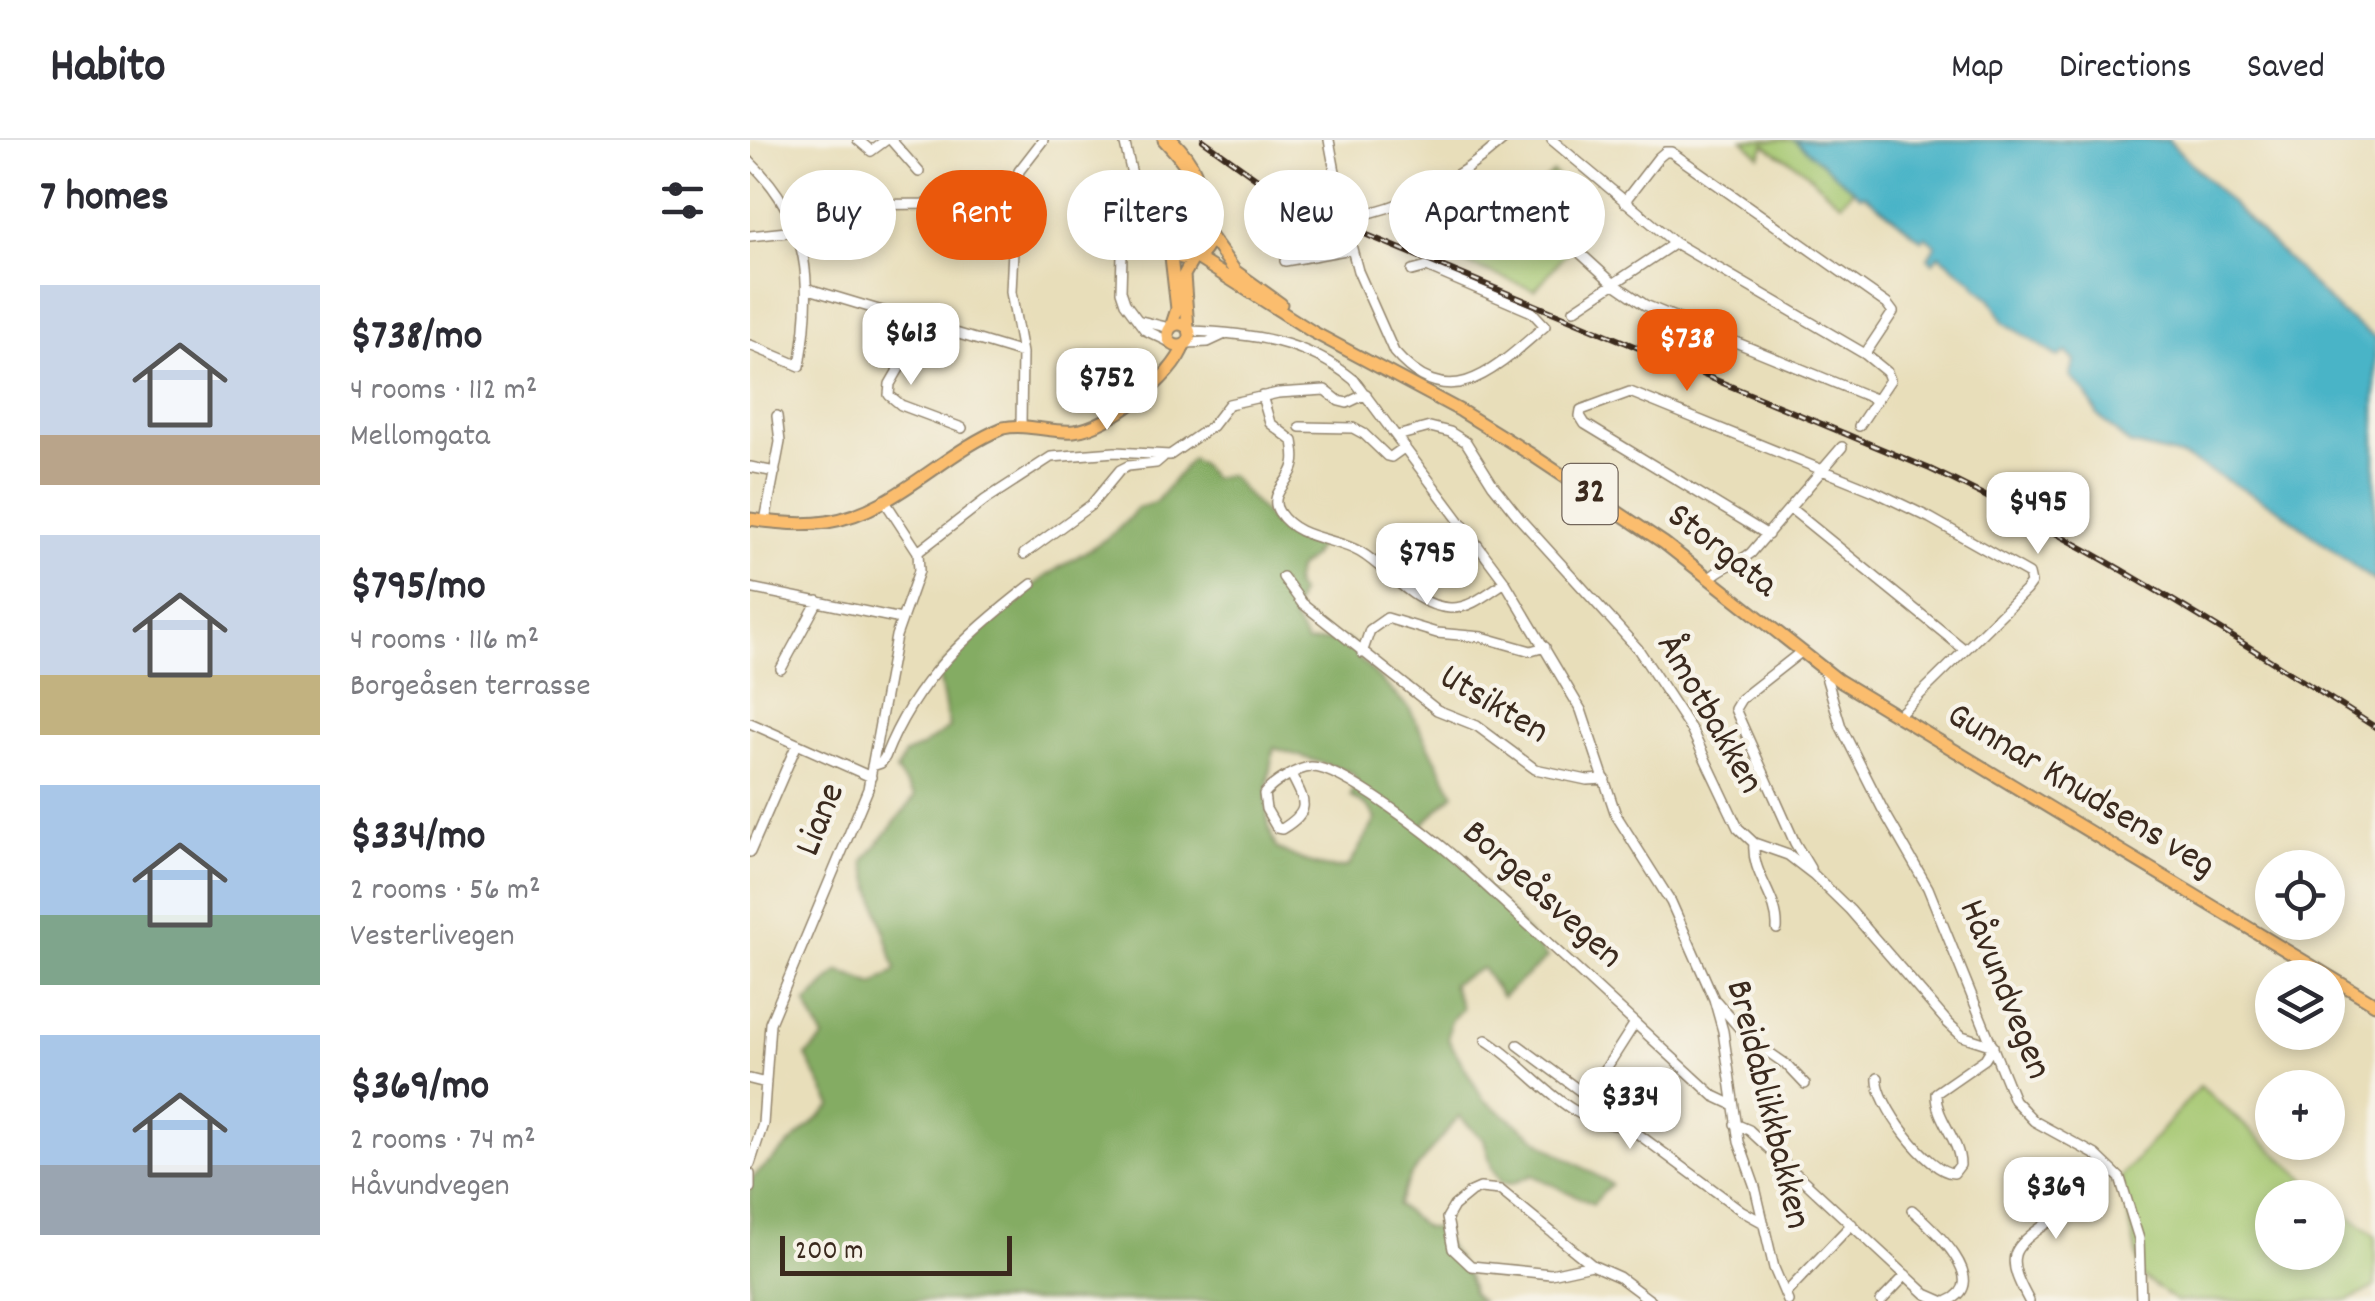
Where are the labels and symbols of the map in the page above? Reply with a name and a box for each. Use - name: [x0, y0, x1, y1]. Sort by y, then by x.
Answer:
- pin: $613: [852, 303, 970, 388]
- pin: $738: [1628, 309, 1746, 394]
- pin: $752: [1048, 348, 1166, 433]
- road number: 32: [1562, 464, 1618, 524]
- pin: $495: [1979, 472, 2097, 557]
- street label: Storgata: [1654, 491, 1789, 614]
- pin: $795: [1368, 523, 1486, 608]
- street label: Åmotbakken: [1640, 625, 1776, 805]
- street label: Utsikten: [1428, 652, 1558, 760]
- street label: Gunnar Knudsens veg: [1935, 690, 2225, 894]
- street label: Liane: [783, 775, 861, 865]
- street label: Borgeåsvegen: [1448, 808, 1634, 984]
- street label: Håvundvegen: [1942, 892, 2064, 1088]
- street label: Breidablikkbakken: [1709, 975, 1823, 1235]
- pin: $334: [1571, 1067, 1689, 1152]
- pin: $369: [1997, 1157, 2115, 1242]
- scale bar: [780, 1231, 1012, 1276]

